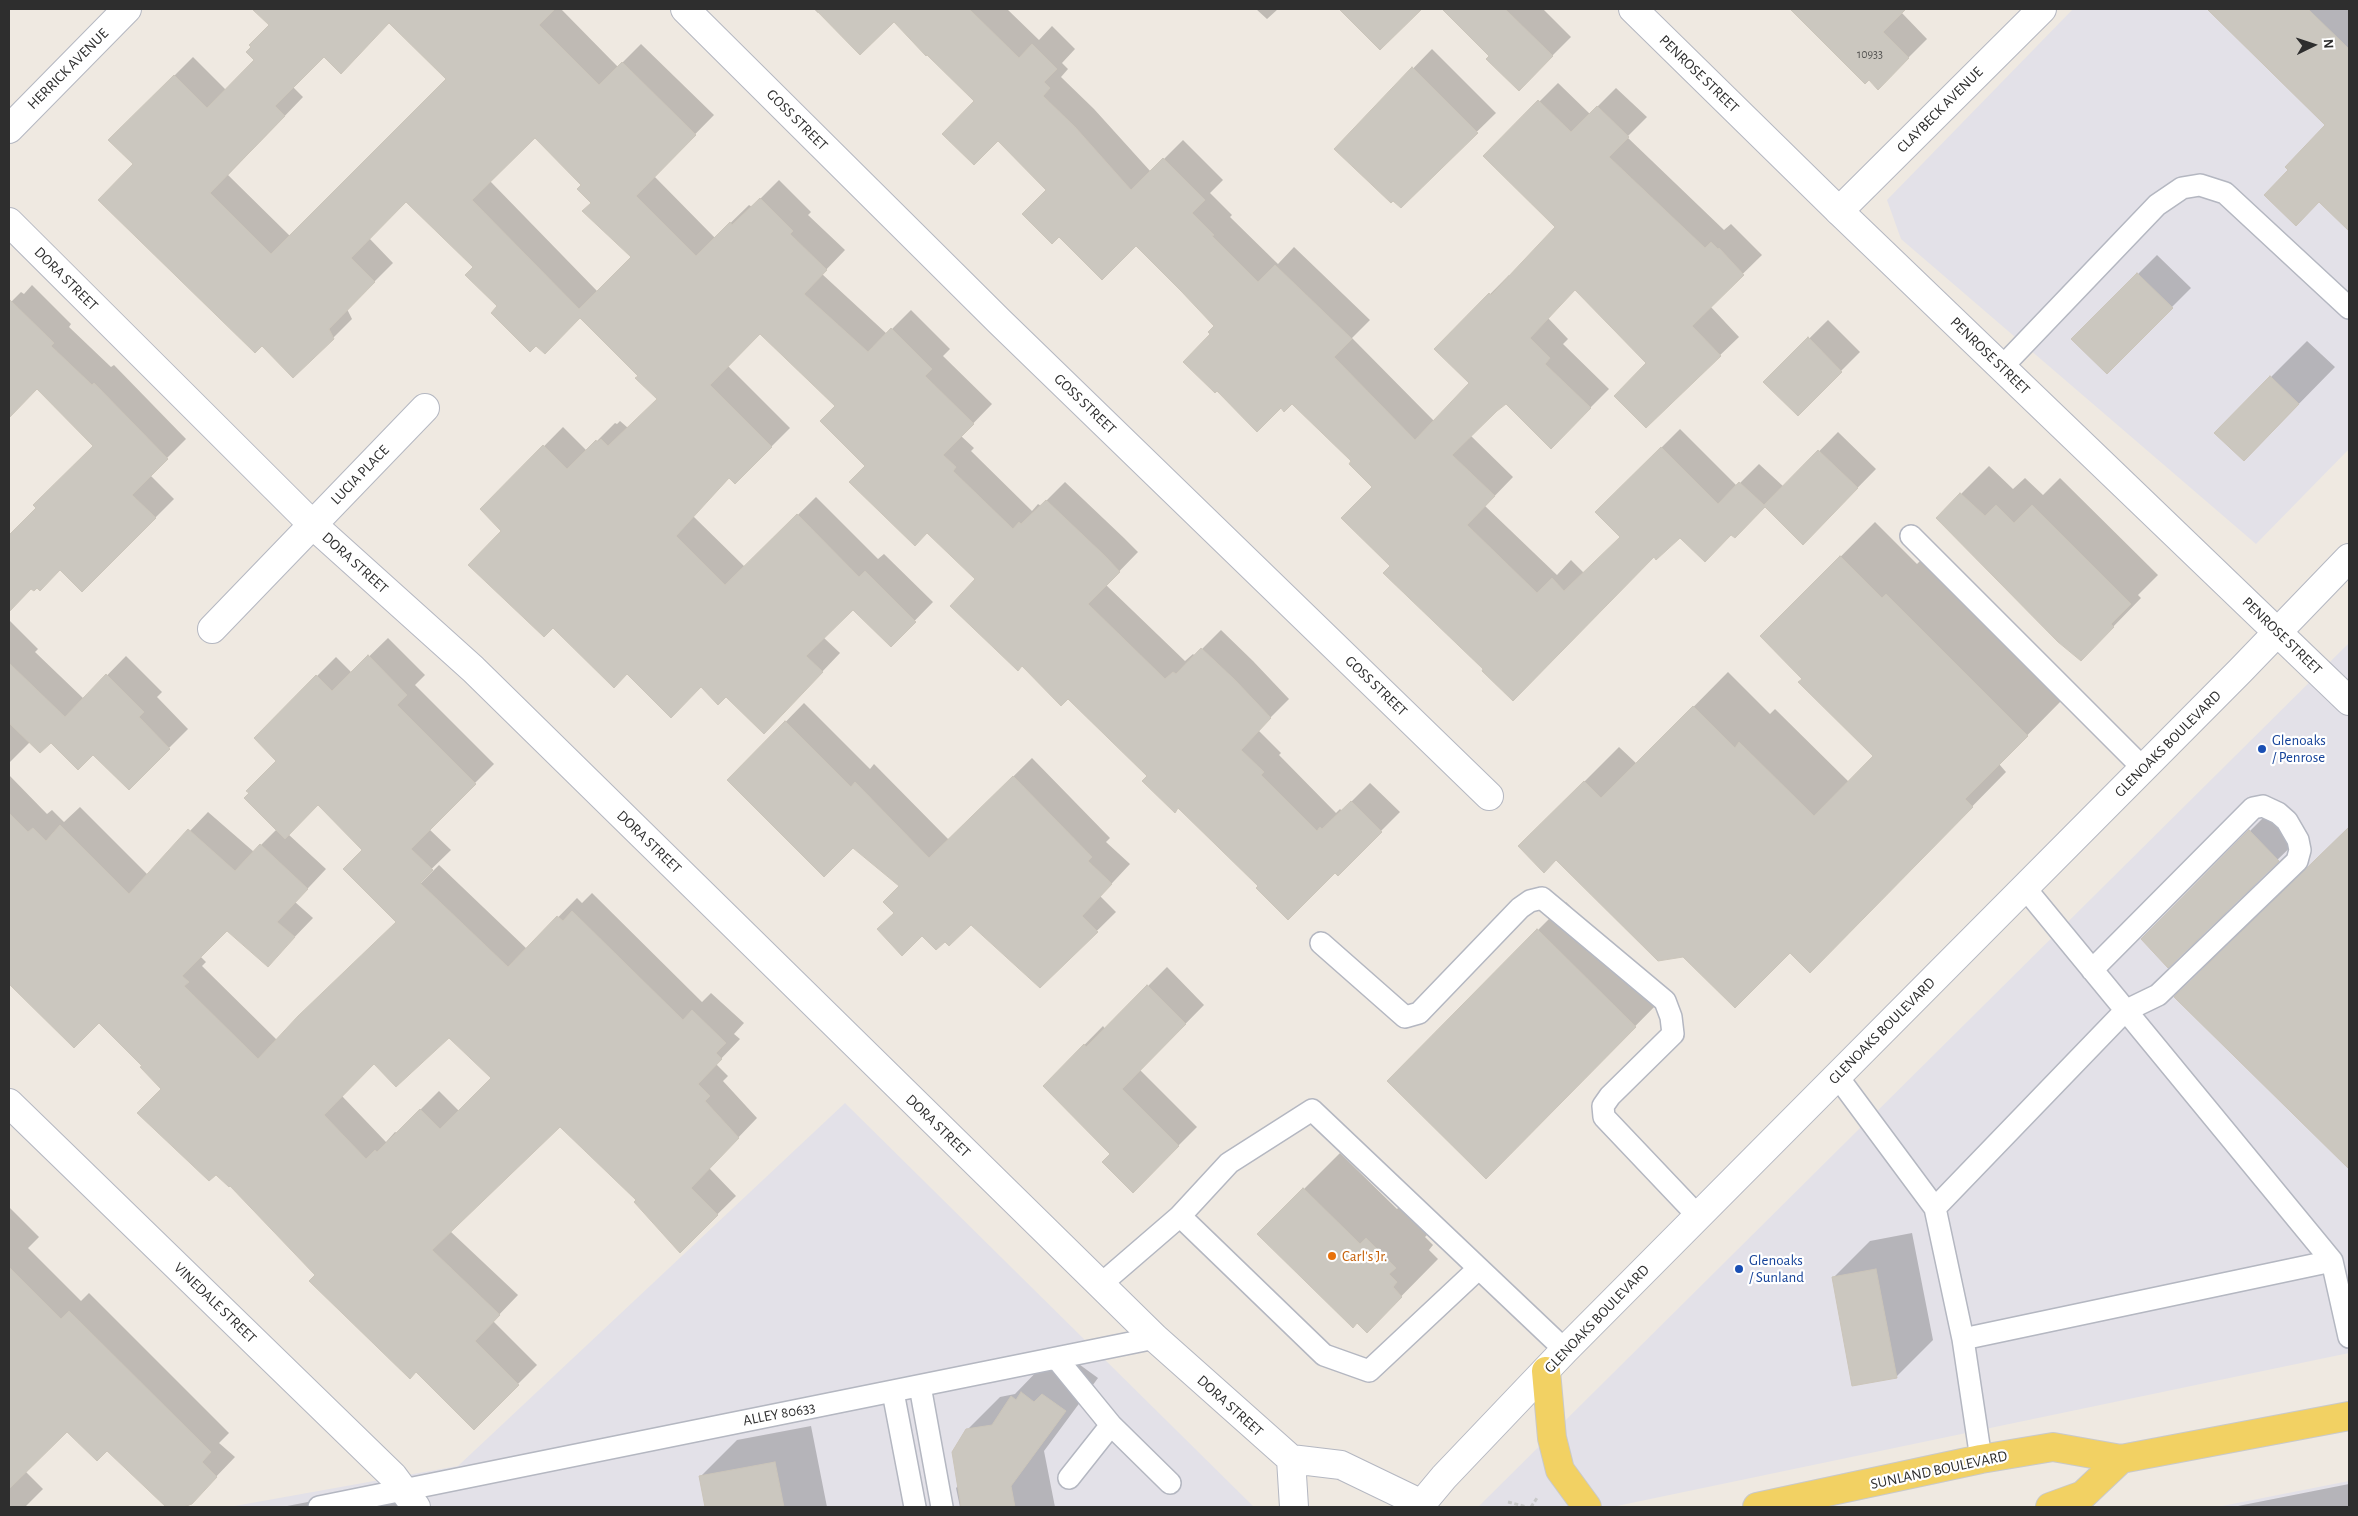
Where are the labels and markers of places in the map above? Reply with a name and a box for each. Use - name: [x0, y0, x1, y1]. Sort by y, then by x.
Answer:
- place label: Glenoaks / Penrose: [2272, 731, 2326, 766]
- marker: Glenoaks / Penrose: [2256, 743, 2268, 755]
- place label: Carl's Jr.: [1342, 1247, 1387, 1265]
- marker: Carl's Jr.: [1326, 1250, 1338, 1262]
- place label: Glenoaks / Sunland: [1749, 1251, 1804, 1286]
- marker: Glenoaks / Sunland: [1733, 1263, 1745, 1275]

